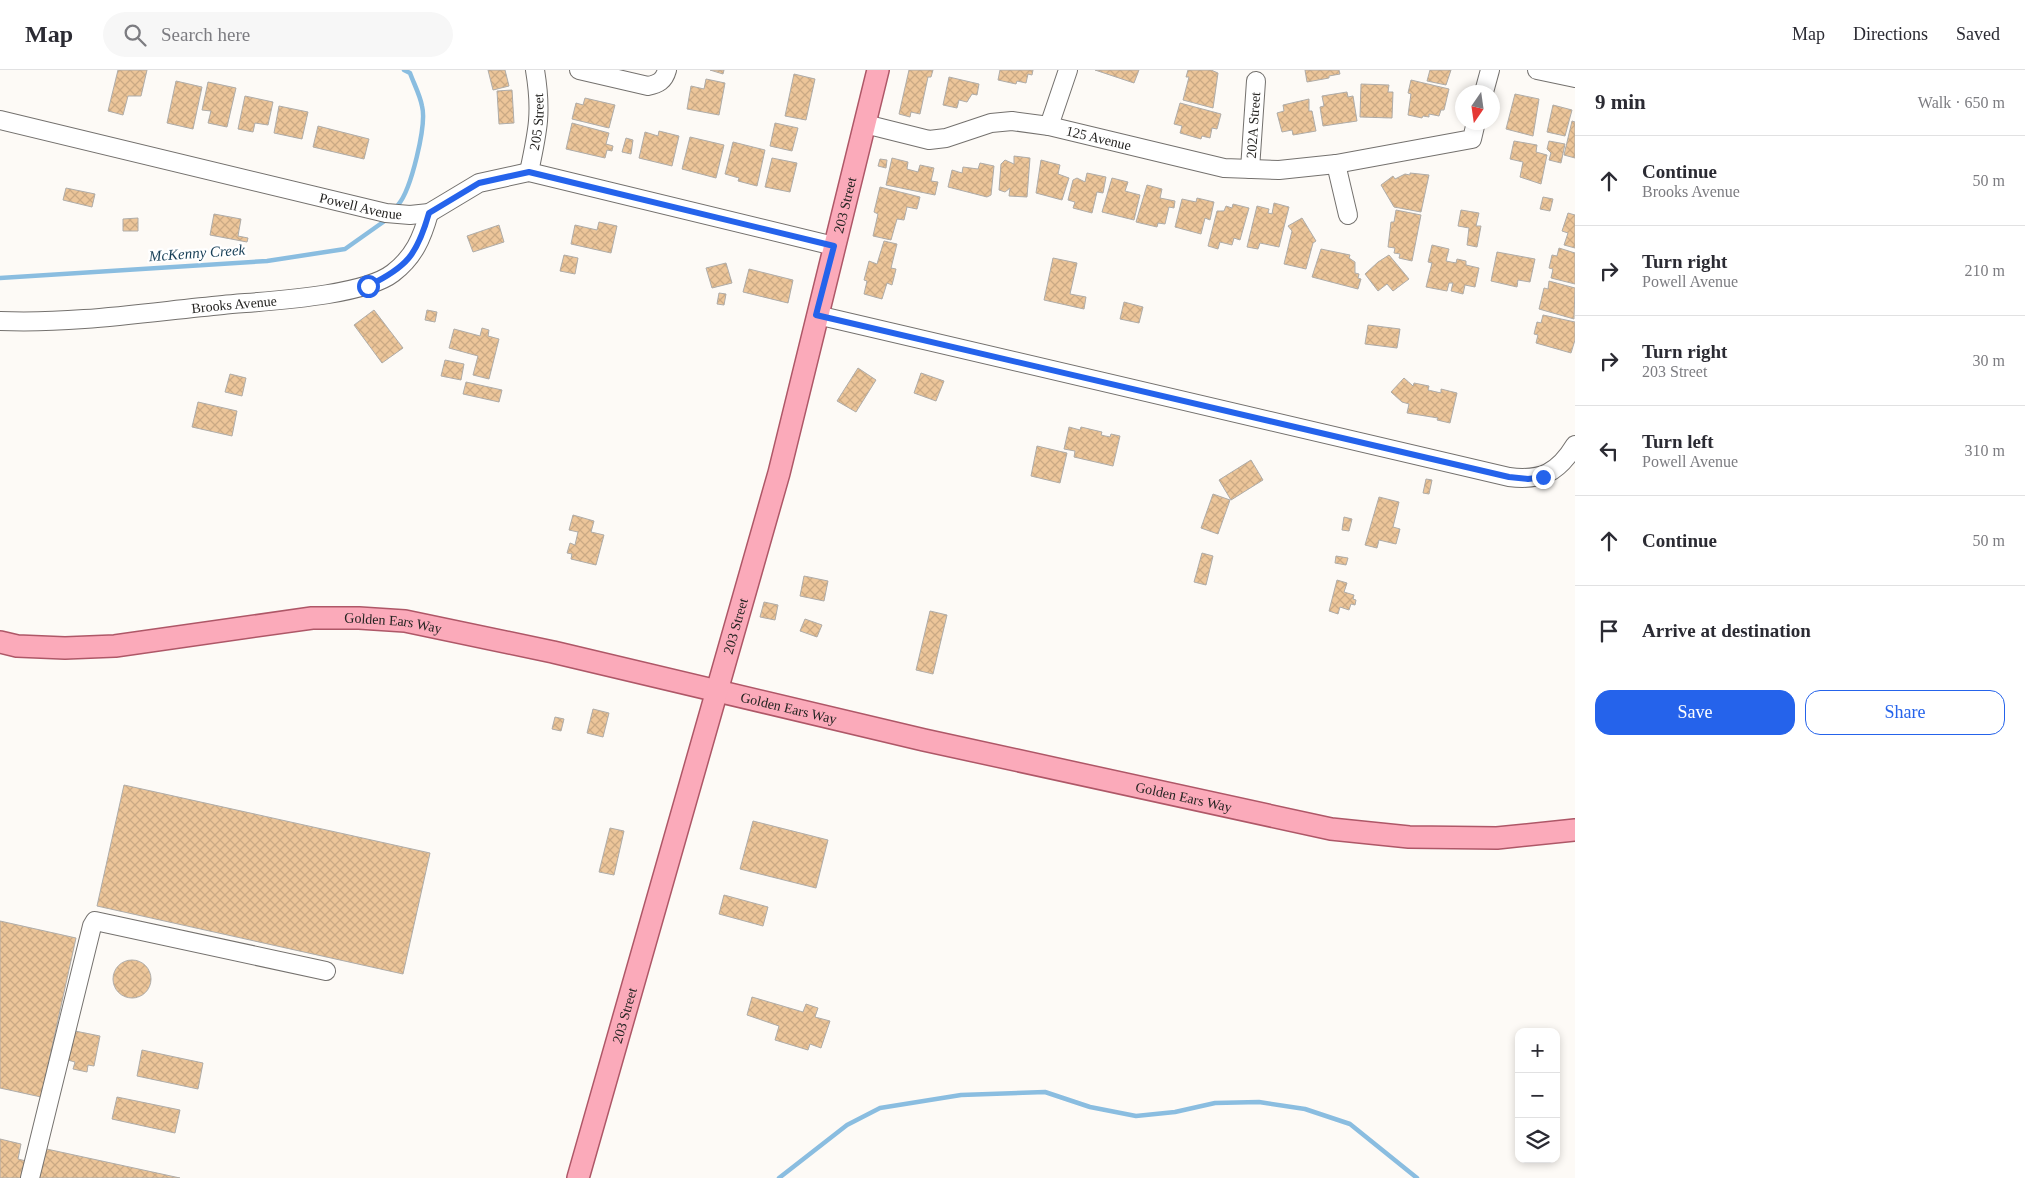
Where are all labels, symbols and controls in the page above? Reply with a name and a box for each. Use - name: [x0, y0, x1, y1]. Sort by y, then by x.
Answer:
- search box: [103, 12, 453, 57]
- text: Map: [25, 21, 73, 47]
- icon: search: [121, 21, 149, 49]
- text: Search here: [161, 24, 250, 45]
- text: Map: [1792, 24, 1825, 44]
- text: Directions: [1853, 24, 1928, 44]
- text: Saved: [1956, 24, 2000, 44]
- north arrow: [1455, 85, 1500, 130]
- text: 9 min: [1595, 90, 1646, 114]
- street label: 202A Street: [1243, 91, 1263, 159]
- street label: 205 Street: [526, 93, 546, 151]
- text: Walk · 650 m: [1918, 94, 2005, 111]
- street label: 125 Avenue: [1065, 123, 1133, 153]
- text: Continue: [1642, 161, 1717, 182]
- icon: ahead: [1595, 167, 1623, 195]
- text: 50 m: [1973, 172, 2005, 189]
- street label: 203 Street: [831, 175, 859, 235]
- text: Brooks Avenue: [1642, 183, 1740, 200]
- street label: Powell Avenue: [318, 190, 403, 222]
- water label: McKenny Creek: [147, 242, 246, 264]
- text: Turn right: [1642, 251, 1727, 272]
- icon: right: [1595, 257, 1623, 285]
- text: 210 m: [1965, 262, 2005, 279]
- text: Powell Avenue: [1642, 273, 1738, 290]
- route start: [357, 275, 380, 298]
- street label: Brooks Avenue: [191, 293, 277, 316]
- text: Turn right: [1642, 341, 1727, 362]
- icon: right: [1595, 347, 1623, 375]
- text: 30 m: [1973, 352, 2005, 369]
- text: 203 Street: [1642, 363, 1707, 380]
- text: Turn left: [1642, 431, 1714, 452]
- icon: left: [1595, 437, 1623, 465]
- text: 310 m: [1965, 442, 2005, 459]
- text: Powell Avenue: [1642, 453, 1738, 470]
- route end: [1532, 466, 1555, 489]
- icon: ahead: [1595, 527, 1623, 555]
- text: Continue: [1642, 530, 1717, 551]
- text: 50 m: [1973, 532, 2005, 549]
- street label: 203 Street: [720, 596, 750, 656]
- street label: Golden Ears Way: [344, 611, 443, 636]
- icon: arrive: [1595, 617, 1623, 645]
- text: Arrive at destination: [1642, 620, 1811, 641]
- street label: Golden Ears Way: [739, 689, 838, 727]
- button: Save: [1595, 690, 1795, 735]
- button: Share: [1805, 690, 2005, 735]
- street label: Golden Ears Way: [1134, 779, 1233, 815]
- street label: 203 Street: [609, 986, 639, 1045]
- map controls: [1515, 1028, 1560, 1163]
- button: +: [1515, 1028, 1560, 1073]
- button: −: [1515, 1073, 1560, 1118]
- button: layers: [1515, 1118, 1560, 1163]

